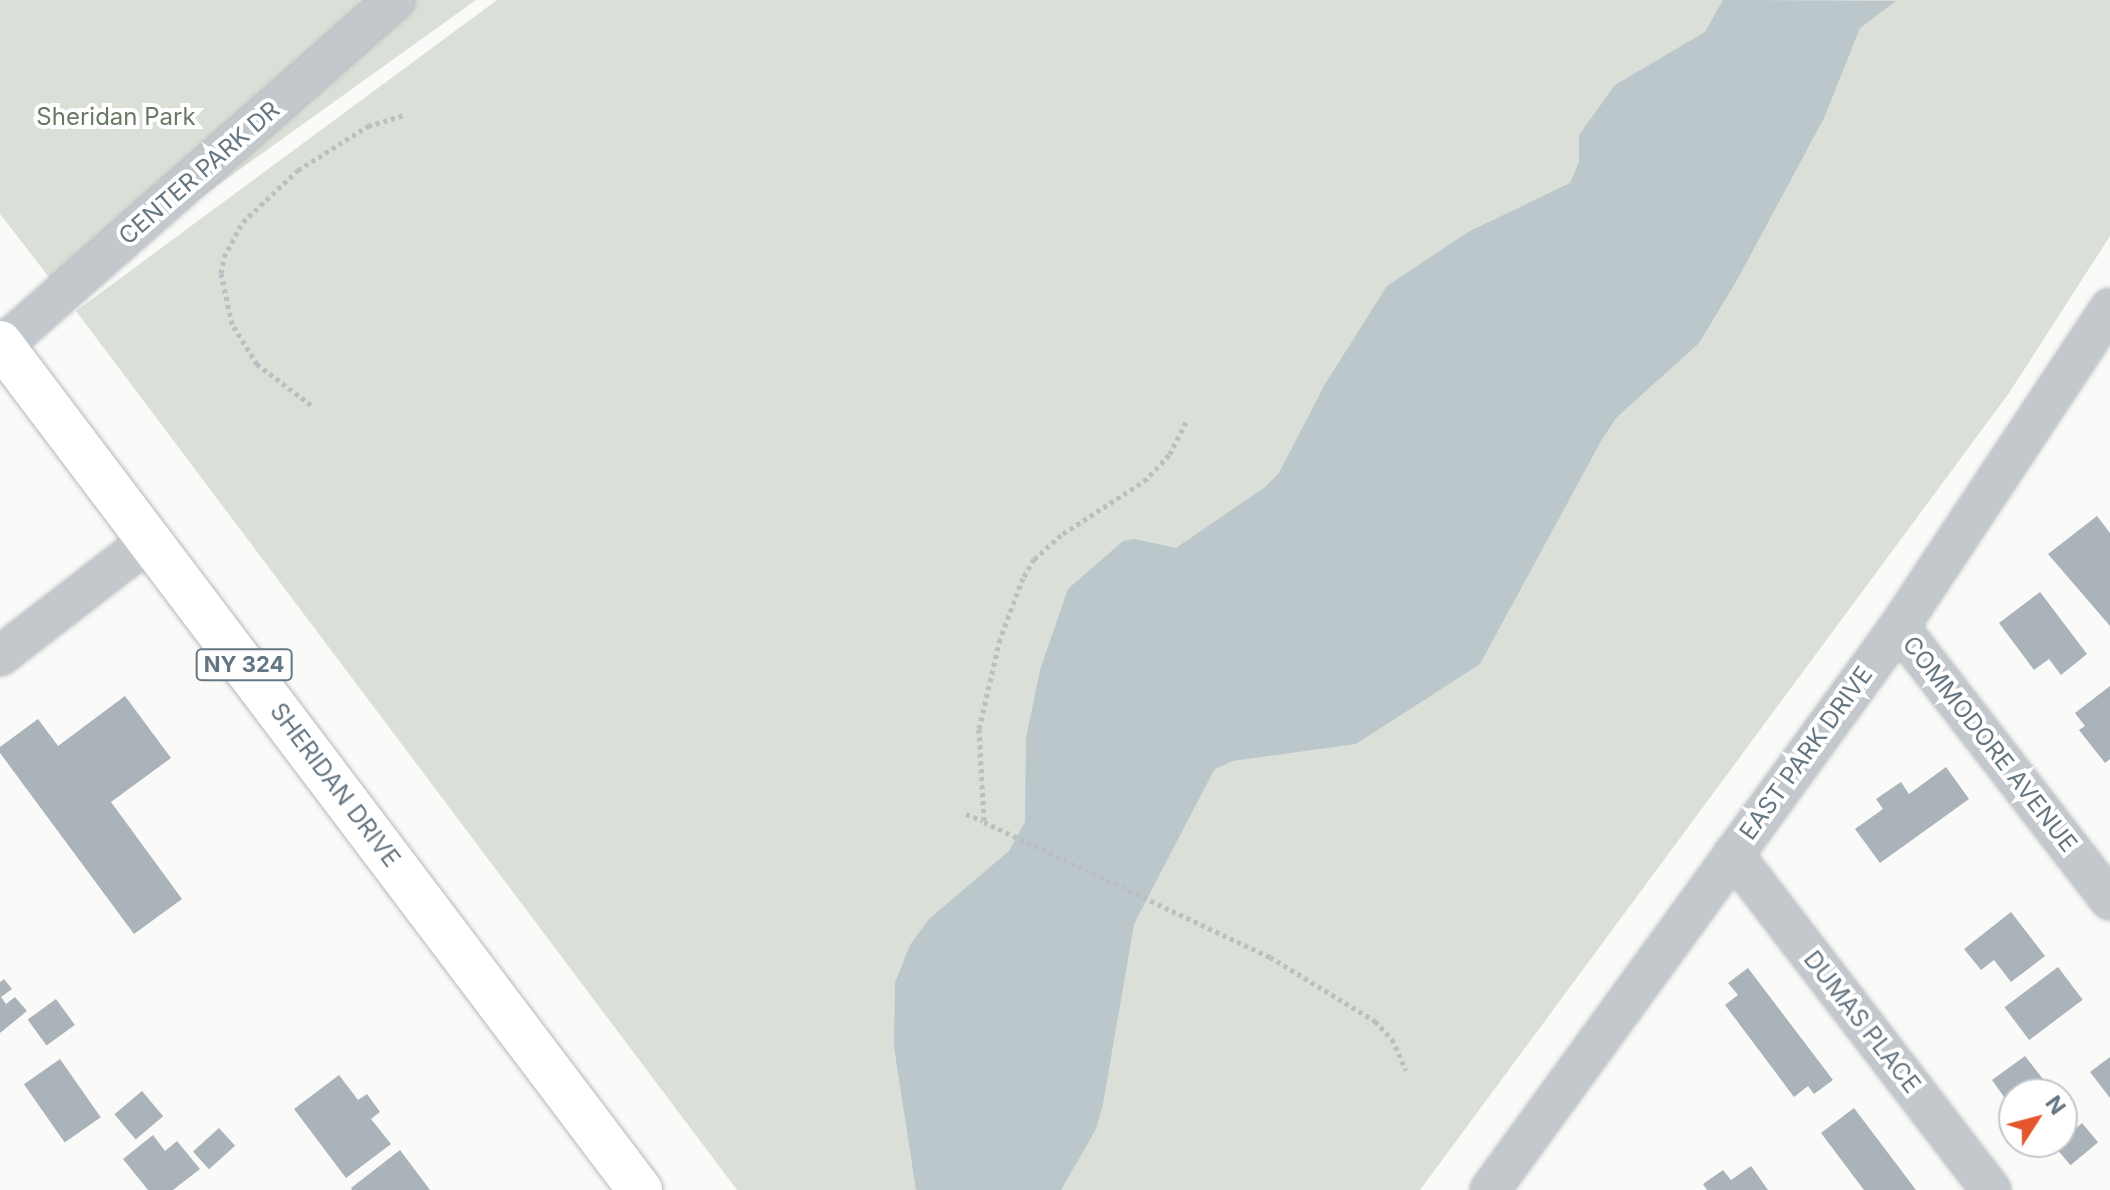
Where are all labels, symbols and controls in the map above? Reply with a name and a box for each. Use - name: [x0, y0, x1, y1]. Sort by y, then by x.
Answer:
- street label: CENTER PARK DR: [113, 95, 285, 251]
- park label: Sheridan Park: [36, 103, 196, 131]
- street label: COMMODORE AVENUE: [1897, 630, 2083, 858]
- road number: NY 324: [194, 647, 294, 683]
- street label: EAST PARK DRIVE: [1733, 661, 1879, 845]
- street label: SHERIDAN DRIVE: [264, 697, 406, 873]
- street label: DUMAS PLACE: [1798, 945, 1926, 1099]
- north arrow: [1998, 1078, 2078, 1158]
- text: N: [2040, 1091, 2071, 1119]

